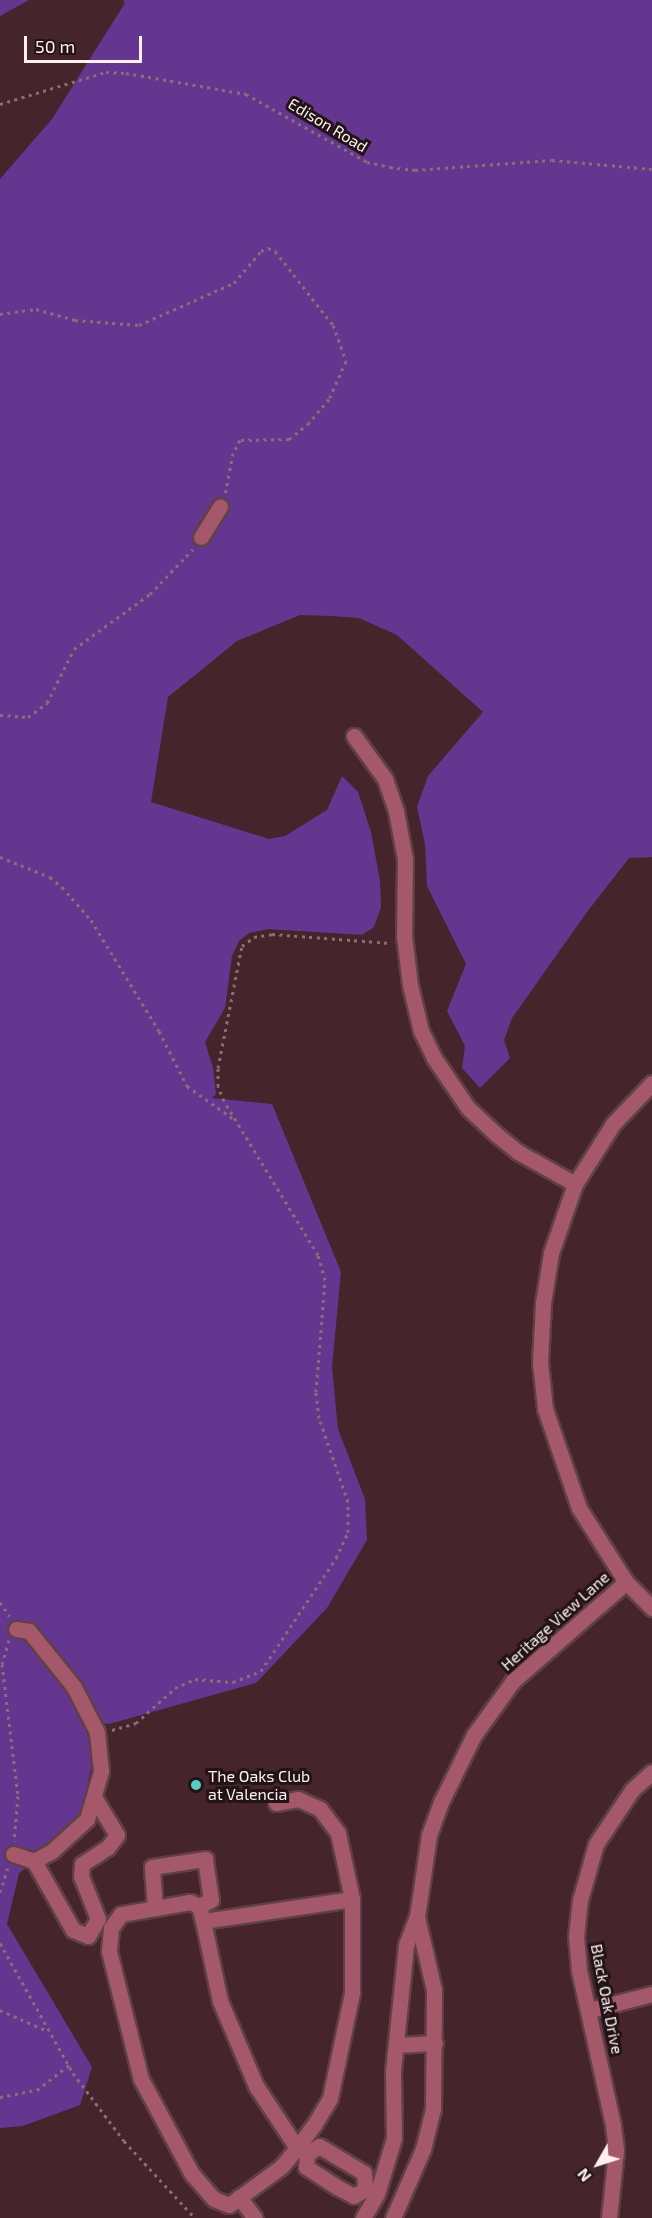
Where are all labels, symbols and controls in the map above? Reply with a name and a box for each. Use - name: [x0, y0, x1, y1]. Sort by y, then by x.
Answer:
- scale bar: [27, 24, 146, 62]
- text: 50 m: [35, 35, 75, 57]
- street label: Edison Road: [285, 94, 371, 156]
- street label: Heritage View Lane: [497, 1567, 613, 1675]
- place label: The Oaks Club at Valencia: [208, 1766, 310, 1804]
- marker: The Oaks Club at Valencia: [189, 1778, 203, 1792]
- street label: Black Oak Drive: [587, 1942, 627, 2056]
- north arrow: [568, 2134, 628, 2194]
- text: N: [573, 2165, 595, 2186]

